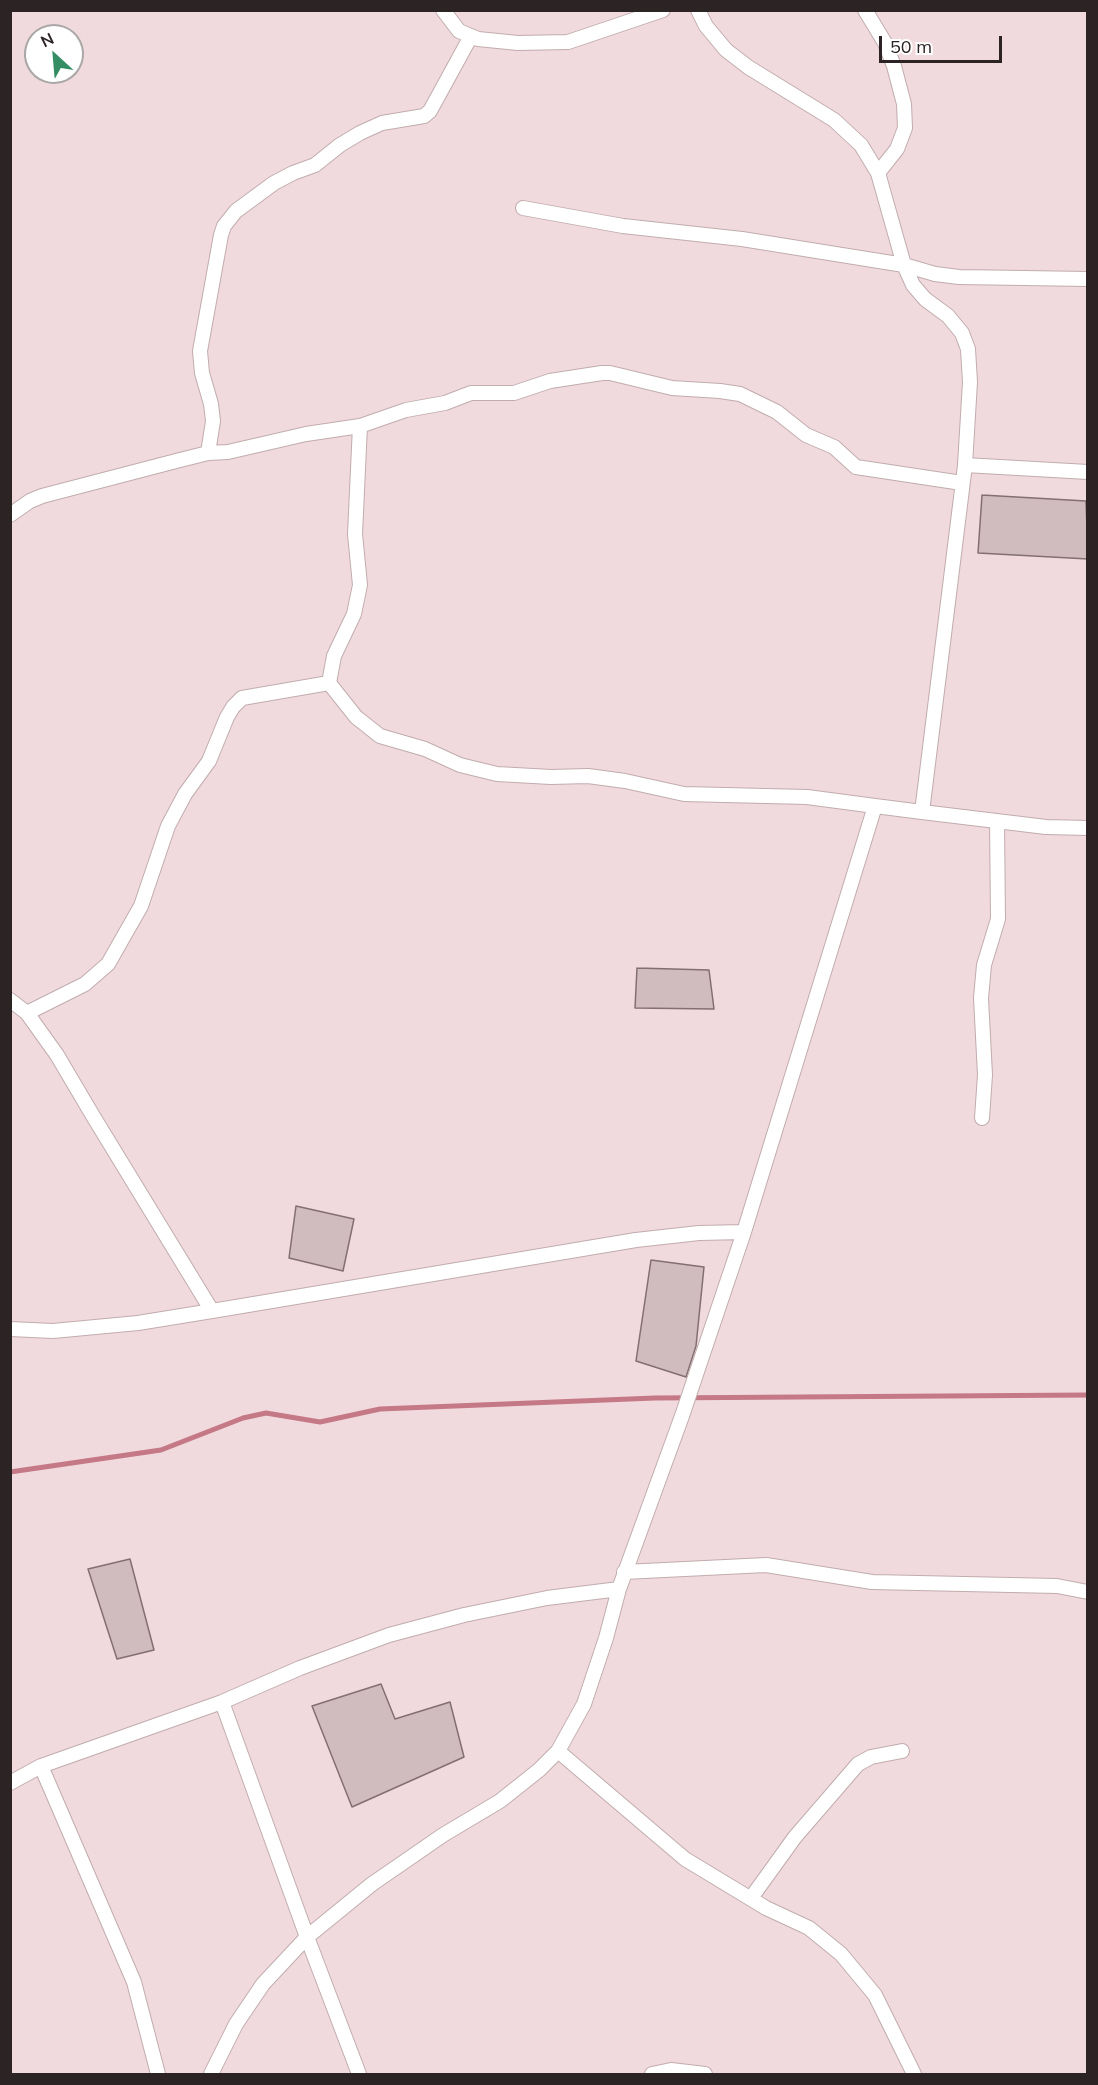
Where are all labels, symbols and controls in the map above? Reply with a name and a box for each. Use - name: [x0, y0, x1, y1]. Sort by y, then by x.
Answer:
- north arrow: [24, 24, 84, 84]
- scale bar: [882, 24, 1005, 62]
- text: N: [37, 28, 57, 51]
- text: 50 m: [890, 35, 932, 58]

